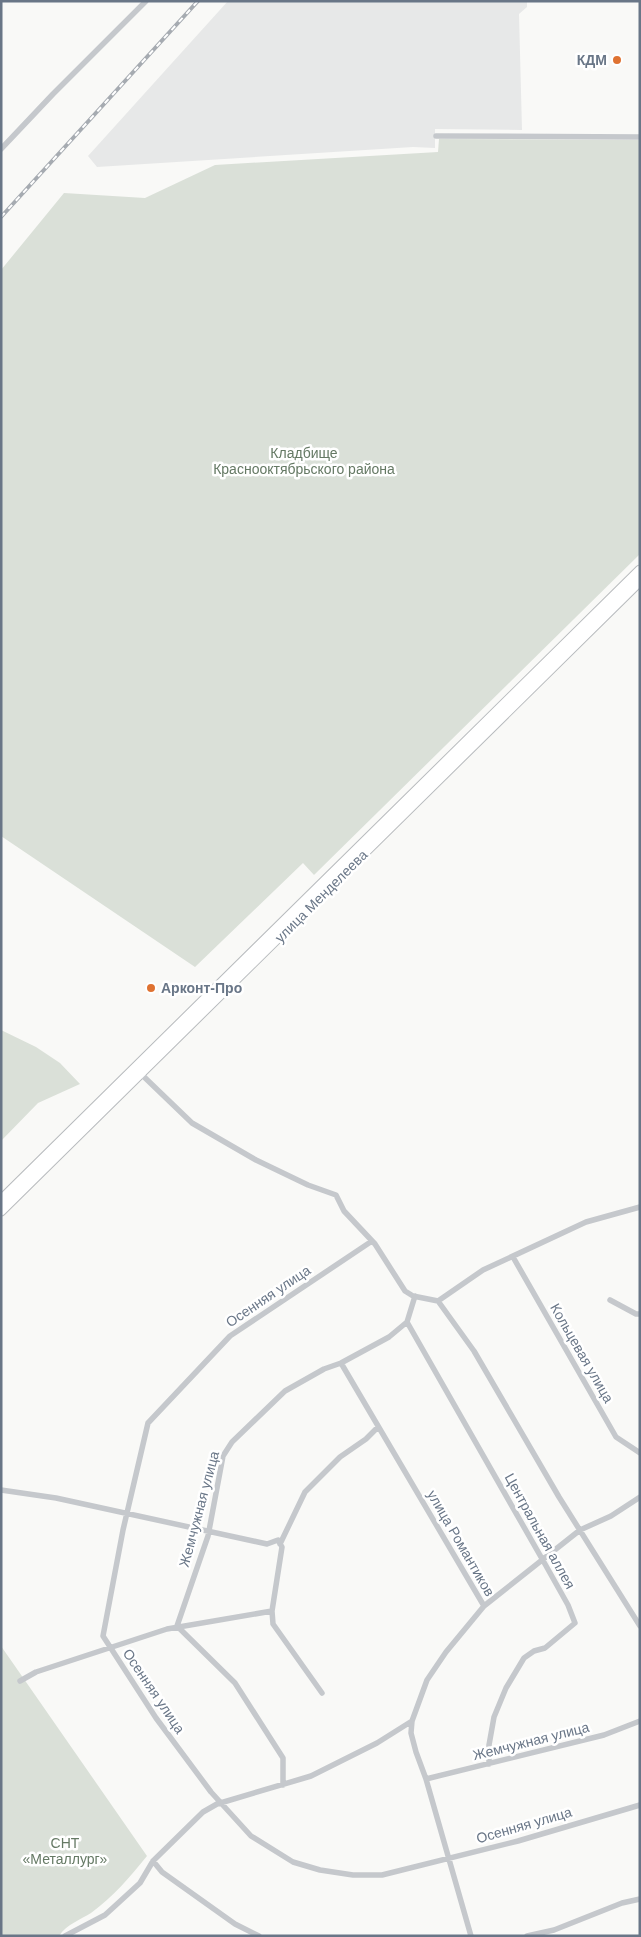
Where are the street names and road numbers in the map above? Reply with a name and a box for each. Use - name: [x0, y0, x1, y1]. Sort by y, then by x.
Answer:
- street label: улица Менделеева: [271, 846, 371, 946]
- street label: Осенняя улица: [223, 1262, 314, 1330]
- street label: Кольцевая улица: [547, 1301, 617, 1406]
- street label: Жемчужная улица: [176, 1449, 222, 1569]
- street label: Центральная аллея: [502, 1470, 578, 1592]
- street label: улица Романтиков: [424, 1487, 498, 1599]
- street label: Осенняя улица: [120, 1646, 188, 1737]
- street label: Жемчужная улица: [471, 1719, 591, 1763]
- street label: Осенняя улица: [474, 1804, 574, 1846]

